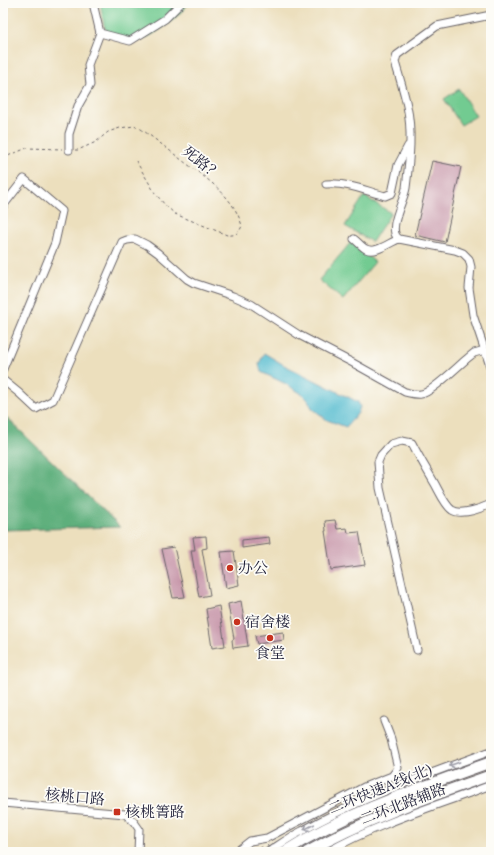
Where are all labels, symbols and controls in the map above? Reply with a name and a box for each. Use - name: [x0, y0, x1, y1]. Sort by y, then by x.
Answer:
- street label: 死路？: [179, 141, 226, 184]
- place label: 办公: [238, 558, 268, 577]
- marker: 办公: [225, 563, 235, 573]
- place label: 宿舍楼: [245, 612, 290, 631]
- marker: 宿舍楼: [232, 617, 242, 627]
- marker: 食堂: [265, 633, 275, 643]
- place label: 食堂: [255, 643, 285, 662]
- street label: 二环快速A线(北): [325, 759, 435, 818]
- one-way arrow: [449, 761, 461, 769]
- street label: 二环北路辅路: [357, 779, 448, 829]
- street label: 核桃口路: [44, 784, 106, 809]
- place label: 核桃箐路: [125, 802, 185, 821]
- marker: 核桃箐路: [112, 807, 122, 817]
- one-way arrow: [303, 823, 315, 831]

